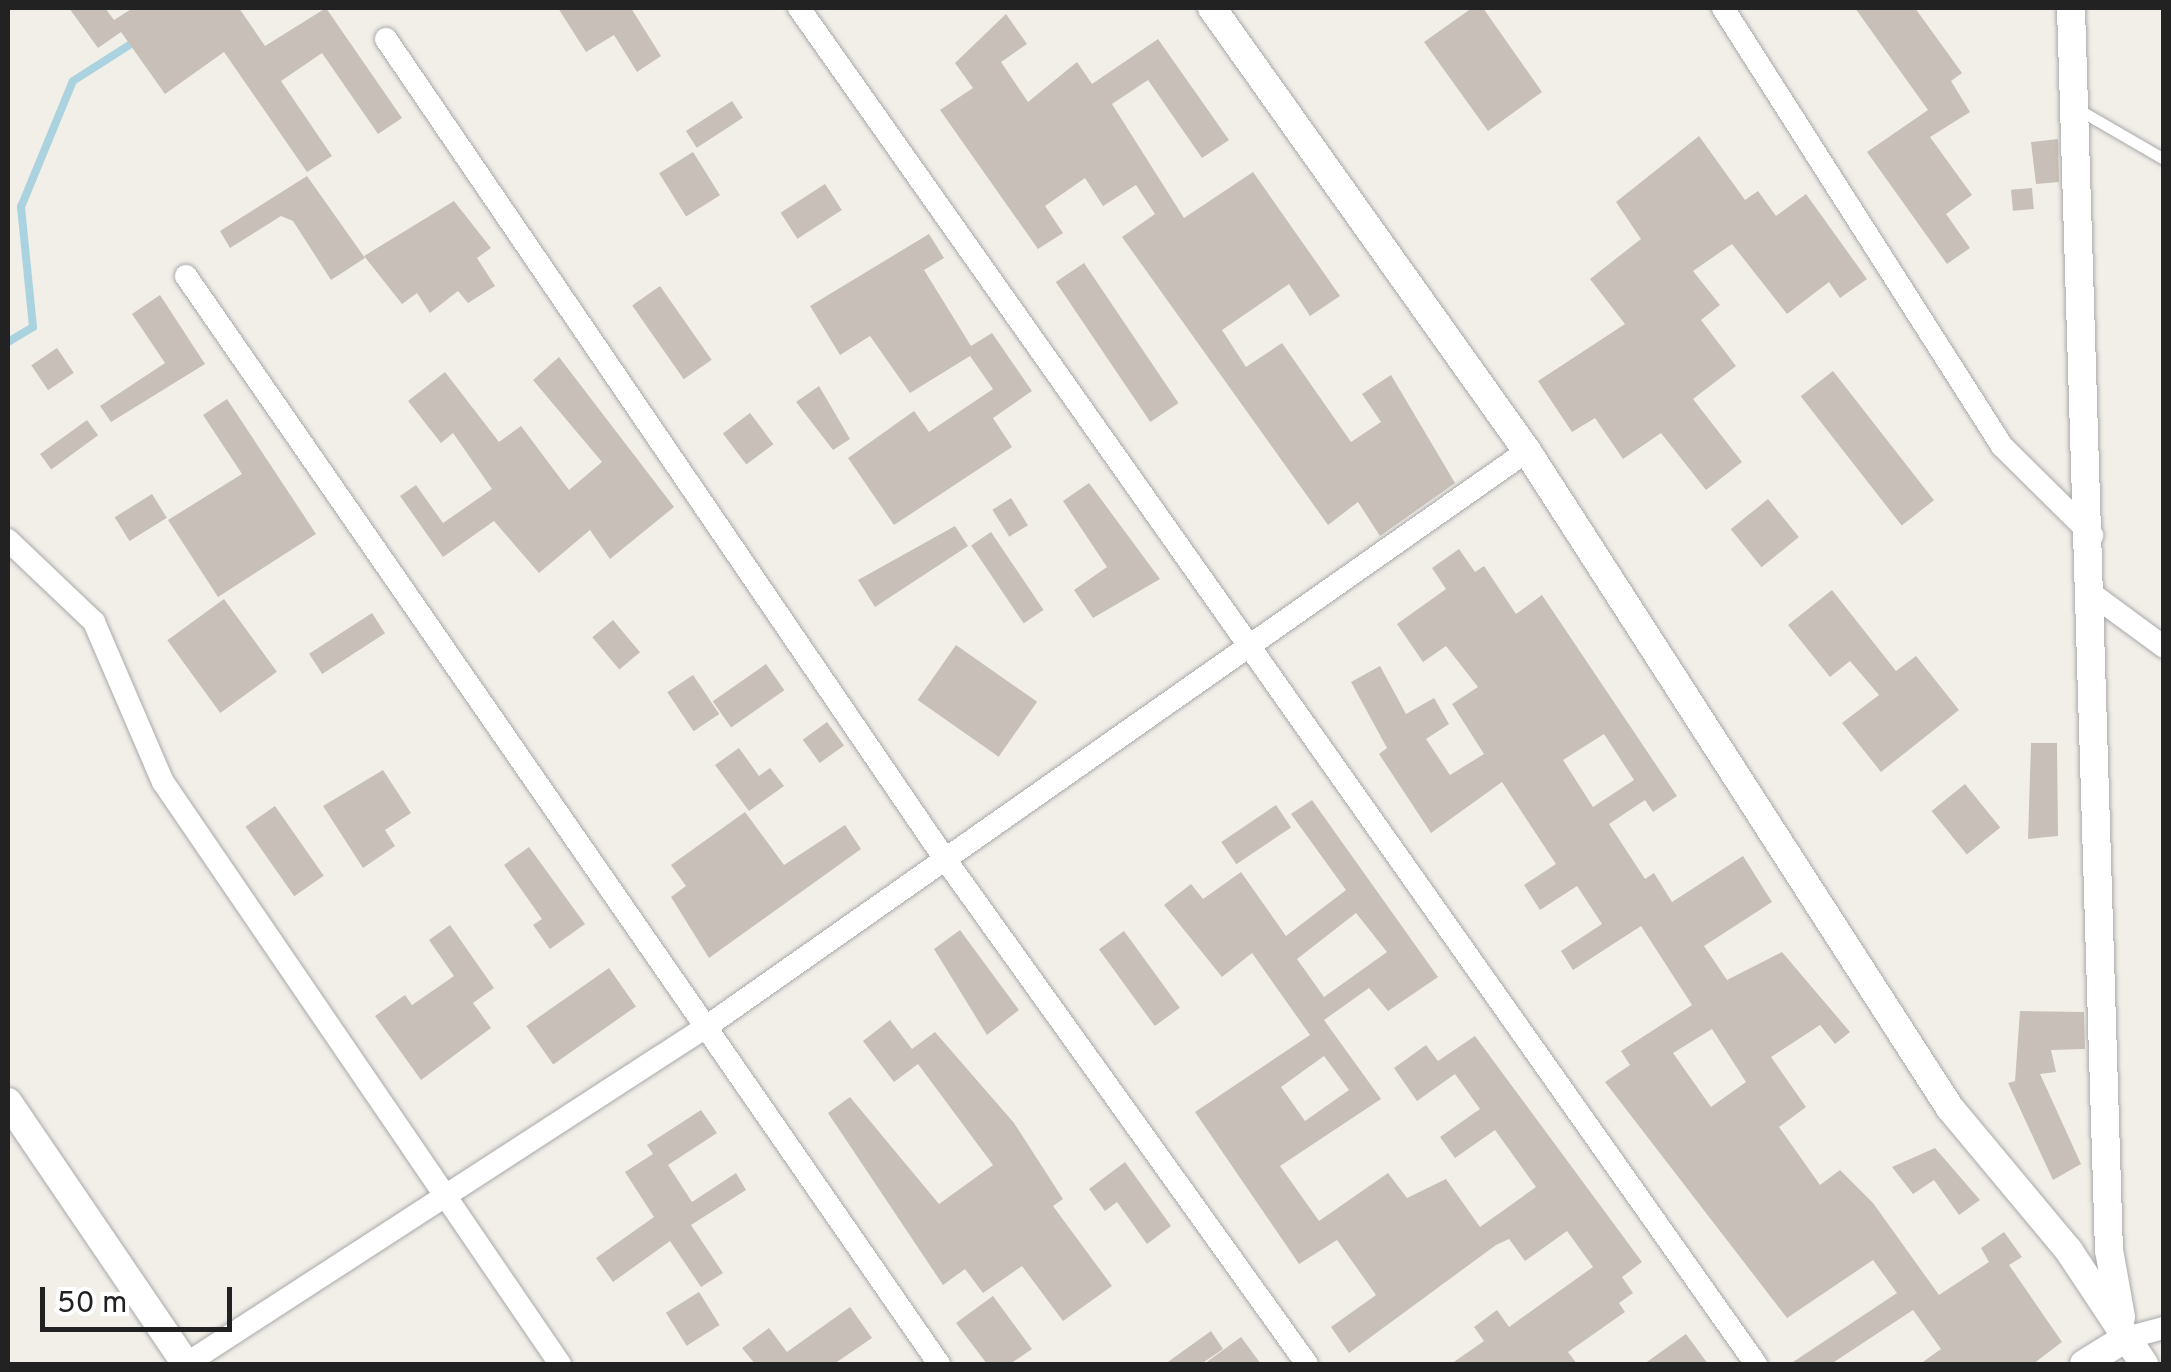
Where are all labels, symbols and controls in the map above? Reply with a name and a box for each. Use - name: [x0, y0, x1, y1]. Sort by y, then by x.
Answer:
- scale bar: [45, 1267, 238, 1329]
- text: 50 m: [57, 1286, 127, 1323]

